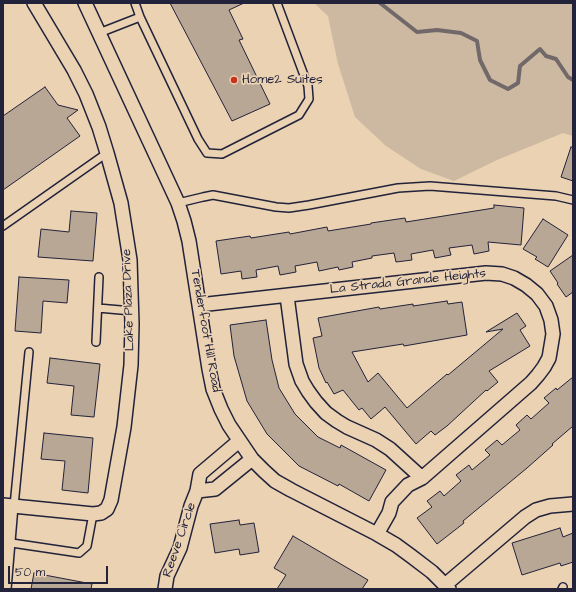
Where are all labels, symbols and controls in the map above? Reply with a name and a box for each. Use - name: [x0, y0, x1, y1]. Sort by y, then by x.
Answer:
- place label: Home2 Suites: [242, 72, 323, 88]
- marker: Home2 Suites: [229, 75, 239, 85]
- street label: Lake Plaza Drive: [119, 249, 139, 351]
- street label: La Strada Grande Heights: [329, 266, 487, 298]
- street label: Tenderfoot Hill Road: [187, 268, 223, 394]
- street label: Reeve Circle: [160, 501, 200, 579]
- scale bar: [10, 558, 110, 584]
- text: 50 m: [15, 564, 45, 581]

